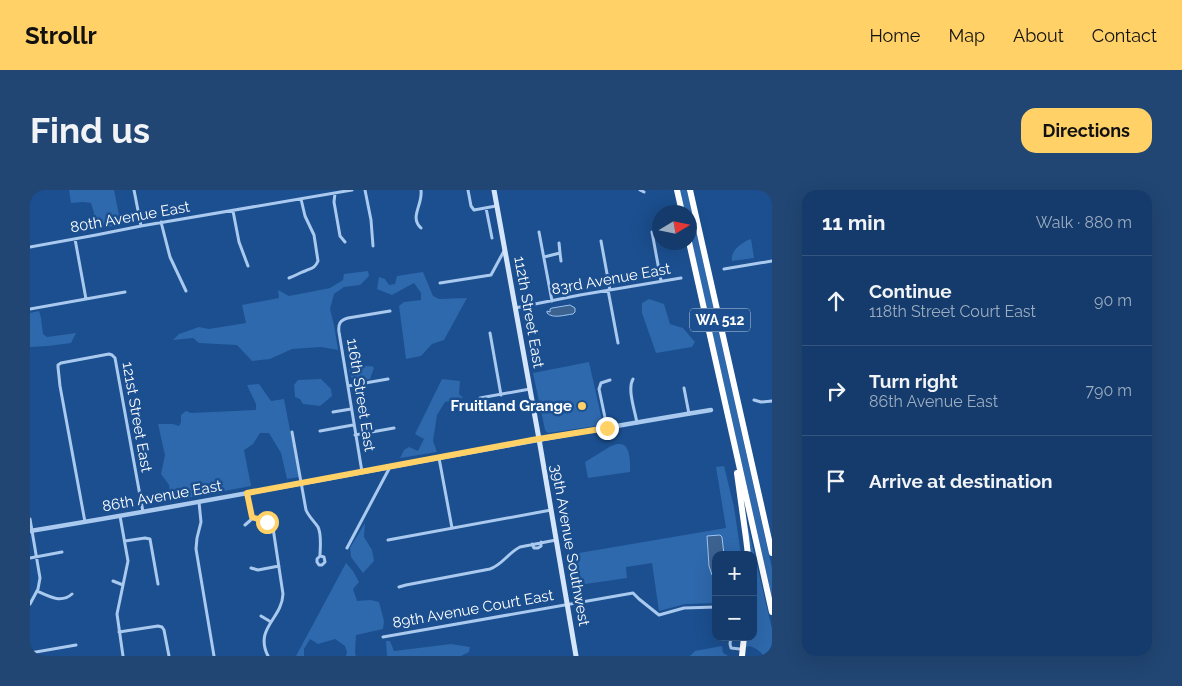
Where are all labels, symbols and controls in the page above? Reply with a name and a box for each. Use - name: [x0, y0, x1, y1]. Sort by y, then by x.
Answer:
- text: Strollr: [25, 21, 97, 50]
- text: Home: [869, 25, 920, 46]
- text: Map: [948, 25, 985, 46]
- text: About: [1013, 25, 1064, 46]
- text: Contact: [1092, 25, 1157, 46]
- button: Directions: [1021, 108, 1152, 153]
- text: Find us: [30, 110, 150, 151]
- street label: 80th Avenue East: [69, 198, 191, 236]
- north arrow: [652, 205, 697, 250]
- text: 11 min: [822, 210, 885, 235]
- text: Walk · 880 m: [1036, 213, 1132, 232]
- street label: 112th Street East: [510, 255, 548, 369]
- street label: 83rd Avenue East: [550, 260, 672, 298]
- text: Continue: [869, 280, 952, 302]
- icon: ahead: [822, 287, 850, 315]
- text: 90 m: [1094, 291, 1132, 310]
- text: 118th Street Court East: [869, 302, 1036, 321]
- road number: WA 512: [690, 308, 750, 332]
- street label: 116th Street East: [343, 337, 379, 453]
- street label: 121st Street East: [118, 360, 156, 474]
- text: Turn right: [869, 370, 958, 392]
- icon: right: [822, 377, 850, 405]
- text: 790 m: [1086, 381, 1132, 400]
- text: 86th Avenue East: [869, 392, 998, 411]
- place label: Fruitland Grange: [451, 397, 572, 415]
- marker: Fruitland Grange: [576, 400, 588, 412]
- route end: [596, 417, 619, 440]
- street label: 39th Avenue Southwest: [547, 463, 593, 627]
- icon: arrive: [822, 467, 850, 495]
- text: Arrive at destination: [869, 470, 1053, 492]
- street label: 86th Avenue East: [101, 477, 223, 515]
- route start: [256, 511, 279, 534]
- map controls: [712, 551, 757, 641]
- button: +: [712, 551, 757, 596]
- street label: 89th Avenue Court East: [391, 586, 555, 632]
- button: −: [712, 596, 757, 641]

